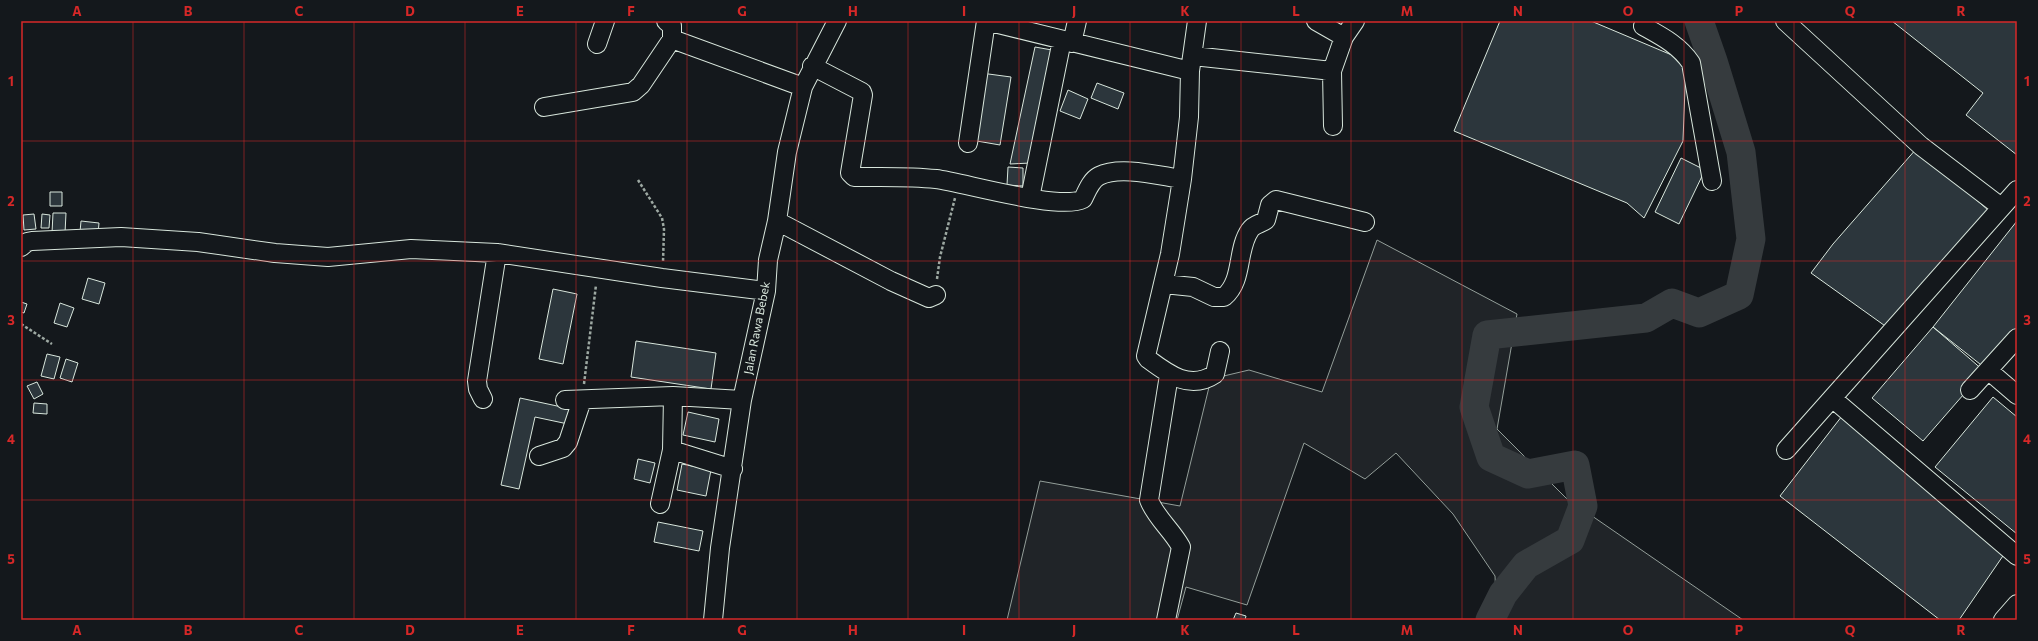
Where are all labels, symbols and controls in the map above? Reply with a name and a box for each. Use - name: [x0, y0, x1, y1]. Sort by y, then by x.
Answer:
- text: A: [72, 3, 82, 19]
- text: B: [184, 3, 193, 19]
- text: C: [295, 3, 304, 19]
- text: D: [405, 3, 415, 19]
- text: E: [516, 3, 524, 19]
- text: F: [627, 3, 635, 19]
- text: G: [737, 3, 747, 19]
- text: H: [848, 3, 858, 19]
- text: I: [962, 3, 966, 19]
- text: J: [1072, 3, 1076, 19]
- text: K: [1180, 3, 1190, 19]
- text: L: [1292, 3, 1300, 19]
- text: M: [1401, 3, 1413, 19]
- text: N: [1513, 3, 1523, 19]
- text: O: [1623, 3, 1634, 19]
- text: P: [1735, 3, 1744, 19]
- text: Q: [1845, 3, 1856, 19]
- text: R: [1957, 3, 1966, 19]
- text: 1: [8, 73, 14, 89]
- text: 1: [2024, 73, 2030, 89]
- text: 2: [7, 193, 15, 209]
- text: 2: [2023, 193, 2031, 209]
- street label: Jalan Rawa Bebek: [740, 280, 773, 376]
- text: 3: [7, 312, 15, 328]
- text: 3: [2023, 312, 2031, 328]
- text: 4: [7, 431, 15, 447]
- text: 4: [2023, 431, 2031, 447]
- text: 5: [7, 551, 15, 567]
- text: 5: [2023, 551, 2031, 567]
- text: A: [72, 622, 82, 638]
- text: B: [184, 622, 193, 638]
- text: C: [295, 622, 304, 638]
- text: D: [405, 622, 415, 638]
- text: E: [516, 622, 524, 638]
- text: F: [627, 622, 635, 638]
- text: G: [737, 622, 747, 638]
- text: H: [848, 622, 858, 638]
- text: I: [962, 622, 966, 638]
- text: J: [1072, 622, 1076, 638]
- text: K: [1180, 622, 1190, 638]
- text: L: [1292, 622, 1300, 638]
- text: M: [1401, 622, 1413, 638]
- text: N: [1513, 622, 1523, 638]
- text: O: [1623, 622, 1634, 638]
- text: P: [1735, 622, 1744, 638]
- text: Q: [1845, 622, 1856, 638]
- text: R: [1957, 622, 1966, 638]

